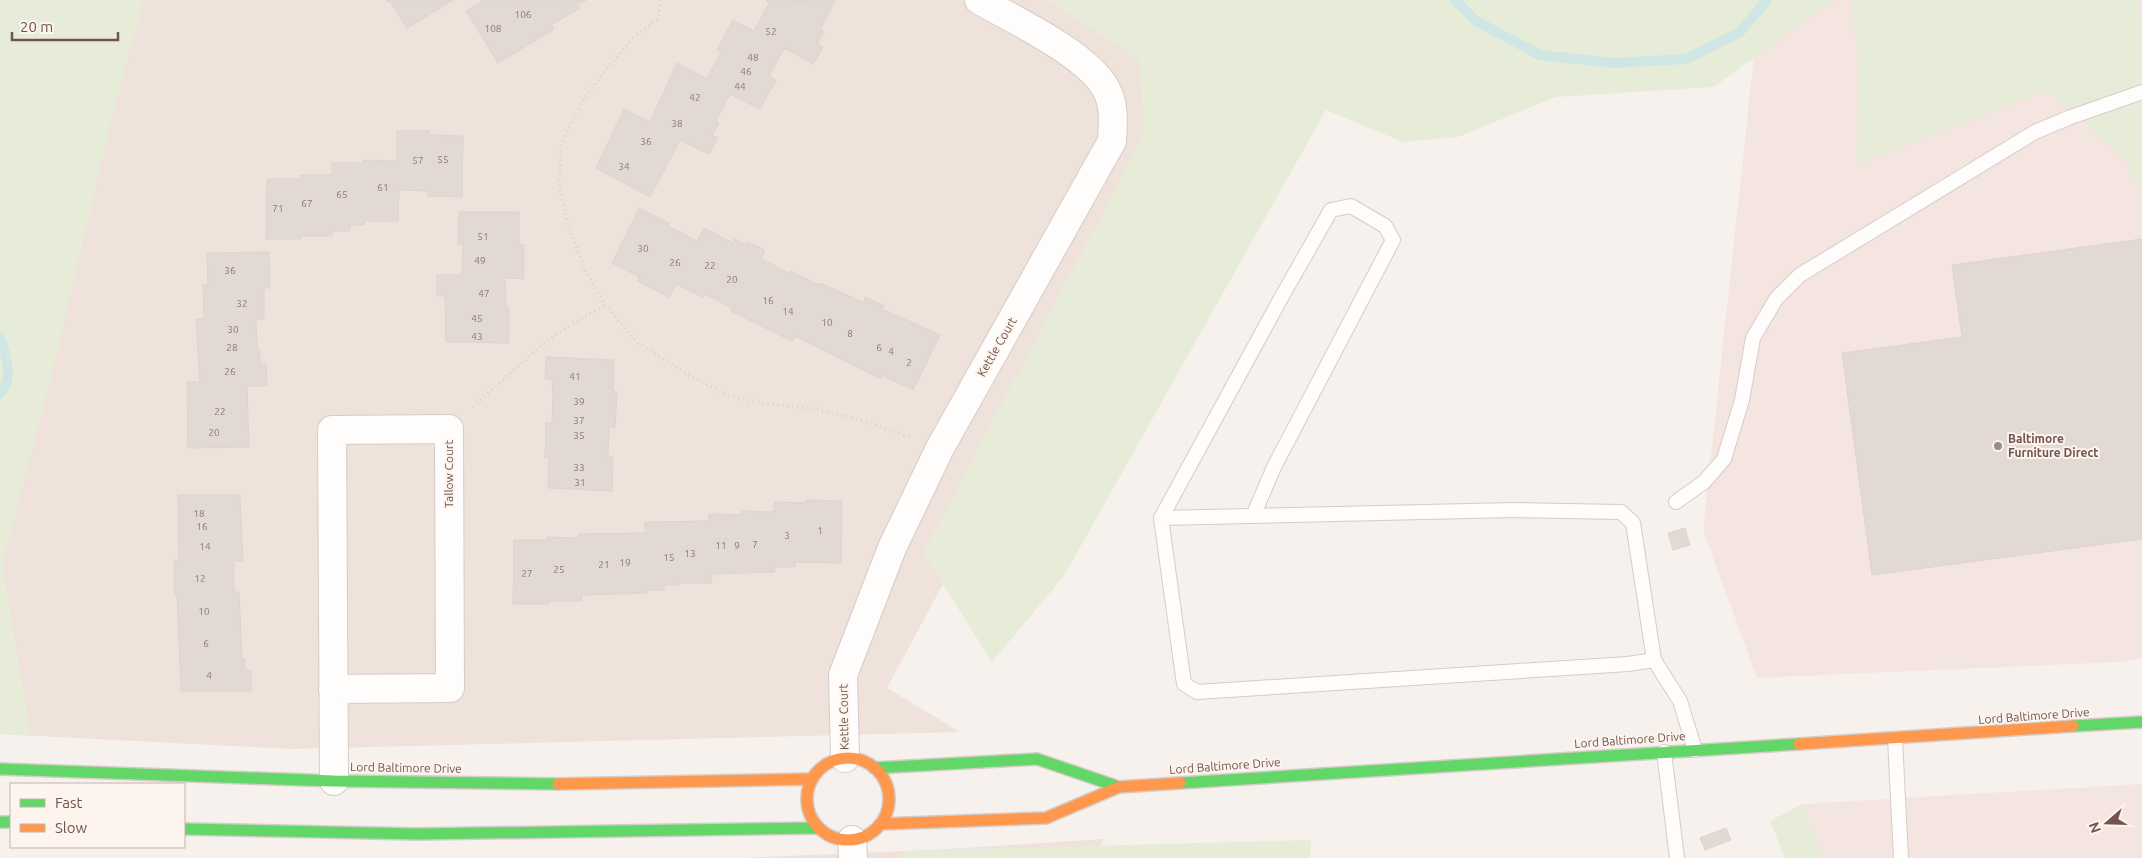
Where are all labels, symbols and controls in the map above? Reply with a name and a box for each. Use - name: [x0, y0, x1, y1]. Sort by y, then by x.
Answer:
- house number: 106: [515, 9, 532, 20]
- scale bar: [12, 10, 119, 42]
- text: 20 m: [20, 18, 53, 35]
- house number: 108: [485, 23, 502, 34]
- house number: 52: [765, 26, 777, 37]
- house number: 48: [747, 52, 759, 63]
- house number: 46: [740, 66, 752, 77]
- house number: 44: [734, 81, 746, 92]
- house number: 42: [689, 92, 701, 103]
- house number: 38: [671, 118, 683, 129]
- house number: 36: [640, 136, 652, 147]
- house number: 55: [437, 154, 449, 165]
- house number: 57: [412, 155, 424, 166]
- house number: 34: [618, 161, 630, 172]
- house number: 61: [377, 182, 389, 193]
- house number: 65: [336, 189, 348, 200]
- house number: 67: [301, 198, 313, 209]
- house number: 71: [272, 203, 284, 214]
- house number: 51: [477, 231, 489, 242]
- house number: 30: [637, 243, 649, 254]
- house number: 49: [474, 255, 486, 266]
- house number: 26: [669, 257, 681, 268]
- house number: 22: [704, 260, 716, 271]
- house number: 36: [224, 265, 236, 276]
- house number: 20: [726, 274, 738, 285]
- house number: 47: [478, 288, 490, 299]
- house number: 16: [762, 295, 774, 306]
- house number: 32: [236, 298, 248, 309]
- house number: 14: [782, 306, 794, 317]
- house number: 45: [471, 313, 483, 324]
- street label: Kettle Court: [974, 315, 1019, 379]
- house number: 10: [821, 317, 833, 328]
- house number: 30: [227, 324, 239, 335]
- house number: 8: [847, 328, 853, 339]
- house number: 43: [471, 331, 483, 342]
- house number: 28: [226, 342, 238, 353]
- house number: 6: [876, 342, 882, 353]
- house number: 4: [888, 346, 894, 357]
- house number: 2: [906, 357, 912, 368]
- house number: 26: [224, 366, 236, 377]
- house number: 41: [569, 371, 581, 382]
- house number: 39: [573, 396, 585, 407]
- house number: 22: [214, 406, 226, 417]
- house number: 37: [573, 415, 585, 426]
- house number: 20: [208, 427, 220, 438]
- house number: 35: [573, 430, 585, 441]
- place label: Baltimore Furniture Direct: [2008, 432, 2099, 459]
- street label: Tallow Court: [442, 440, 455, 508]
- marker: Baltimore Furniture Direct: [1992, 440, 2004, 452]
- house number: 33: [573, 462, 585, 473]
- house number: 31: [574, 477, 586, 488]
- house number: 18: [193, 508, 205, 519]
- house number: 16: [196, 521, 208, 532]
- house number: 1: [817, 525, 823, 536]
- house number: 3: [784, 530, 790, 541]
- house number: 7: [752, 539, 758, 550]
- house number: 11: [715, 540, 727, 551]
- house number: 9: [734, 540, 740, 551]
- house number: 14: [199, 541, 211, 552]
- house number: 13: [684, 548, 696, 559]
- house number: 15: [663, 552, 675, 563]
- house number: 19: [619, 557, 631, 568]
- house number: 21: [598, 559, 610, 570]
- house number: 25: [553, 564, 565, 575]
- house number: 27: [521, 568, 533, 579]
- house number: 12: [194, 573, 206, 584]
- house number: 10: [198, 606, 210, 617]
- house number: 6: [203, 638, 209, 649]
- house number: 4: [206, 670, 212, 681]
- street label: Kettle Court: [836, 684, 851, 750]
- street label: Lord Baltimore Drive: [1978, 705, 2090, 726]
- street label: Lord Baltimore Drive: [1574, 729, 1686, 750]
- street label: Lord Baltimore Drive: [1169, 755, 1281, 776]
- street label: Lord Baltimore Drive: [350, 760, 462, 775]
- legend: [10, 783, 185, 848]
- text: Fast: [55, 794, 83, 811]
- north arrow: [2082, 798, 2132, 848]
- text: Slow: [55, 819, 88, 836]
- text: N: [2085, 820, 2104, 835]

